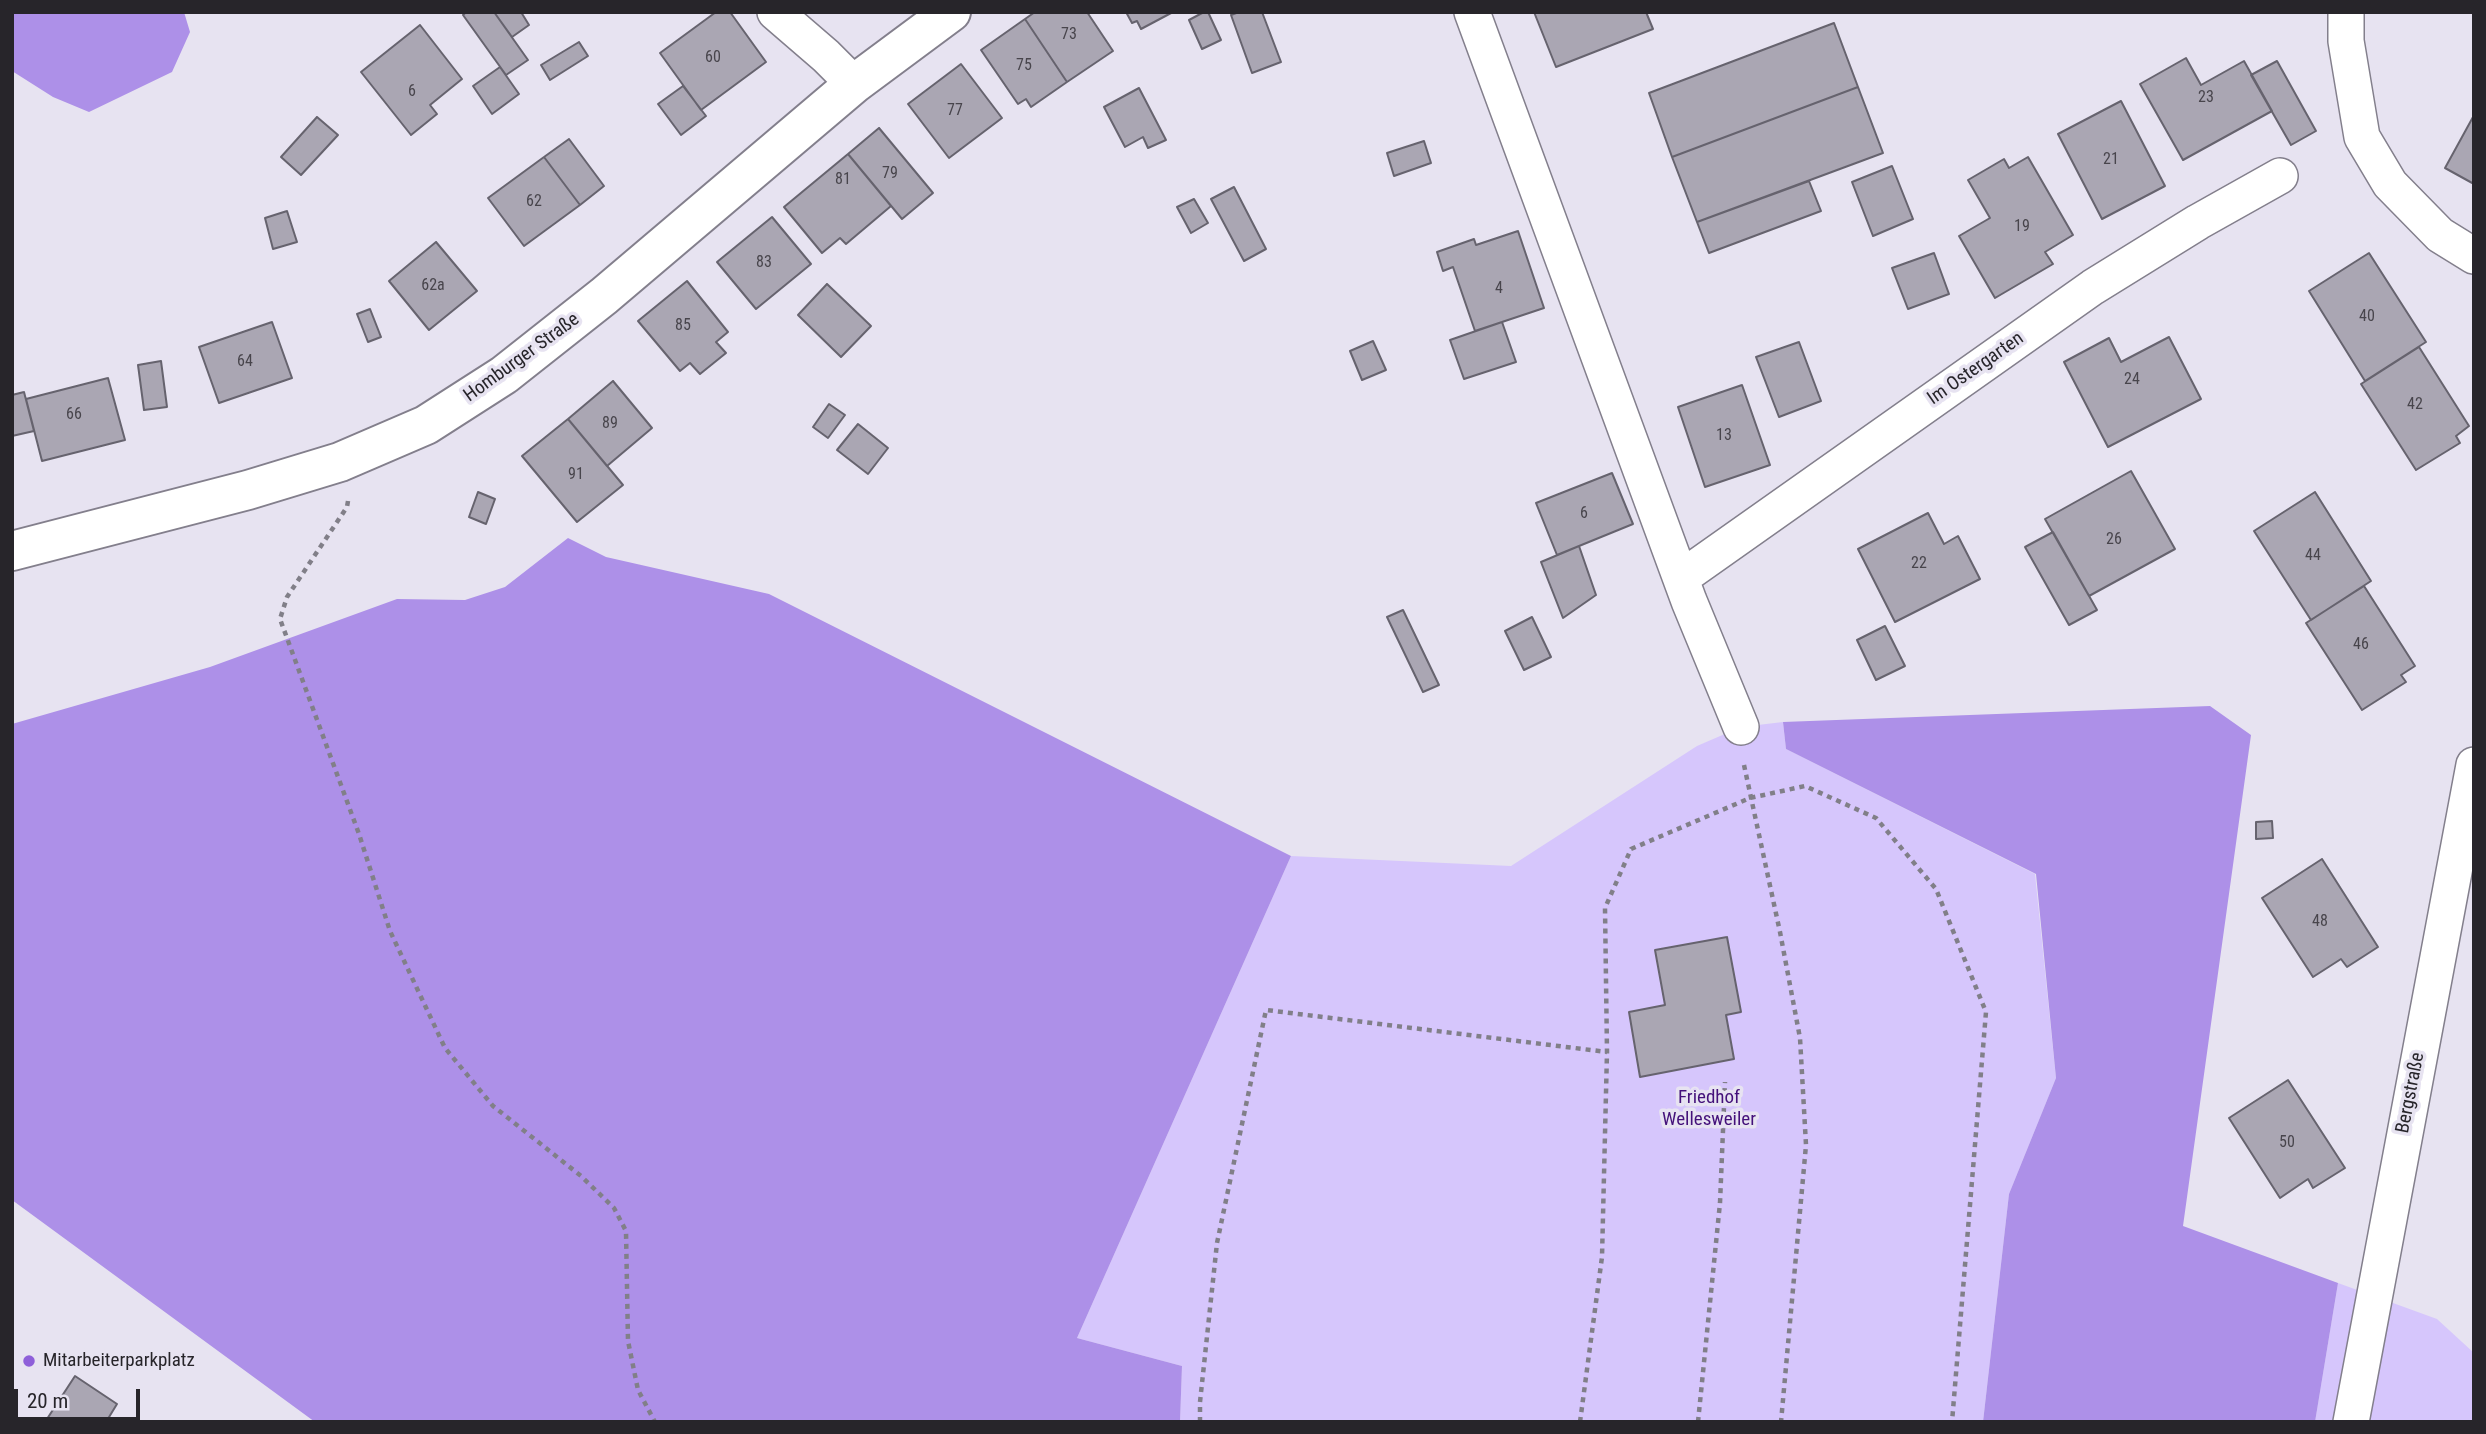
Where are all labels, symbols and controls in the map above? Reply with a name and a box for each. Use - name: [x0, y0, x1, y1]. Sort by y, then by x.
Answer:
- house number: 73: [1061, 25, 1077, 45]
- house number: 60: [705, 48, 721, 68]
- house number: 75: [1016, 56, 1032, 76]
- house number: 6: [408, 82, 416, 102]
- house number: 23: [2198, 88, 2214, 108]
- house number: 77: [947, 101, 963, 121]
- house number: 21: [2103, 150, 2119, 170]
- house number: 79: [882, 164, 898, 184]
- house number: 81: [835, 170, 851, 190]
- house number: 62: [526, 192, 542, 212]
- house number: 19: [2014, 217, 2030, 237]
- house number: 83: [756, 253, 772, 273]
- house number: 62a: [421, 276, 445, 296]
- house number: 4: [1495, 279, 1503, 299]
- house number: 40: [2359, 307, 2375, 327]
- street label: Homburger Straße: [460, 309, 584, 407]
- house number: 85: [675, 316, 691, 336]
- street label: Im Ostergarten: [1924, 328, 2028, 410]
- house number: 64: [237, 352, 253, 372]
- house number: 24: [2124, 370, 2140, 390]
- house number: 42: [2407, 395, 2423, 415]
- house number: 66: [66, 405, 82, 425]
- house number: 89: [602, 414, 618, 434]
- house number: 13: [1716, 426, 1732, 446]
- house number: 91: [568, 465, 584, 485]
- house number: 6: [1580, 504, 1588, 524]
- house number: 26: [2106, 530, 2122, 550]
- house number: 44: [2305, 546, 2321, 566]
- house number: 22: [1911, 554, 1927, 574]
- house number: 46: [2353, 635, 2369, 655]
- house number: 48: [2312, 912, 2328, 932]
- street label: Bergstraße: [2392, 1051, 2430, 1135]
- park label: Friedhof Wellesweiler: [1662, 1087, 1756, 1131]
- house number: 50: [2279, 1133, 2295, 1153]
- place label: Mitarbeiterparkplatz: [43, 1350, 195, 1372]
- marker: Mitarbeiterparkplatz: [21, 1353, 37, 1369]
- scale bar: [18, 1374, 144, 1418]
- text: 20 m: [27, 1389, 68, 1413]

